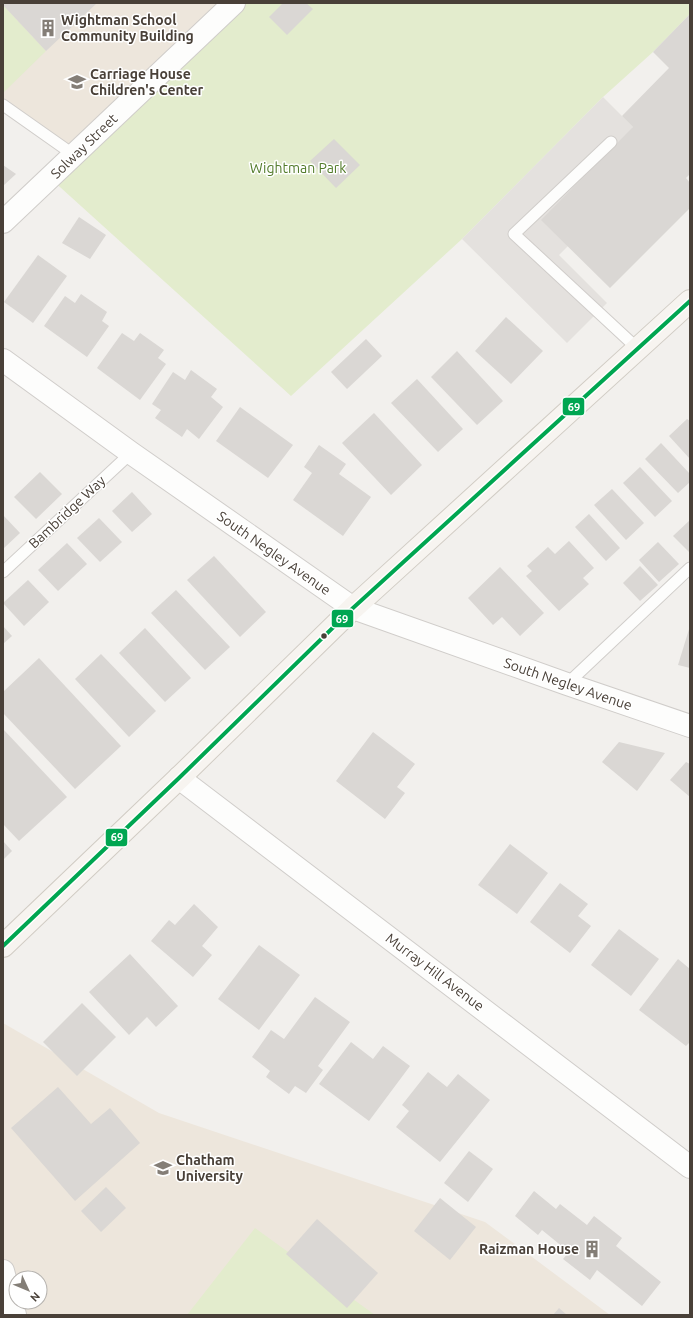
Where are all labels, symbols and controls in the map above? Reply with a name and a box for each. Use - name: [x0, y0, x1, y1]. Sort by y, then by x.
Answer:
- place label: Wightman School Community Building: [61, 12, 194, 44]
- building icon: Wightman School Community Building: [38, 18, 58, 38]
- place label: Carriage House Children's Center: [90, 66, 204, 98]
- school or university icon: Carriage House Children's Center: [67, 72, 87, 92]
- street label: Solway Street: [47, 110, 121, 182]
- park label: Wightman Park: [250, 160, 346, 176]
- line badge: 69: [562, 397, 585, 416]
- text: 69: [568, 401, 580, 413]
- street label: Bambridge Way: [25, 472, 109, 552]
- street label: South Negley Avenue: [214, 508, 334, 598]
- line badge: 69: [331, 609, 354, 628]
- text: 69: [336, 613, 348, 625]
- unlabelled marker: [319, 631, 329, 641]
- street label: South Negley Avenue: [502, 655, 634, 713]
- line badge: 69: [105, 828, 128, 847]
- text: 69: [111, 831, 123, 843]
- street label: Murray Hill Avenue: [383, 930, 487, 1014]
- place label: Chatham University: [176, 1152, 244, 1184]
- school or university icon: Chatham University: [153, 1158, 173, 1178]
- building icon: Raizman House: [582, 1239, 602, 1259]
- place label: Raizman House: [479, 1241, 579, 1257]
- north arrow: [8, 1270, 48, 1310]
- text: N: [28, 1290, 42, 1304]

